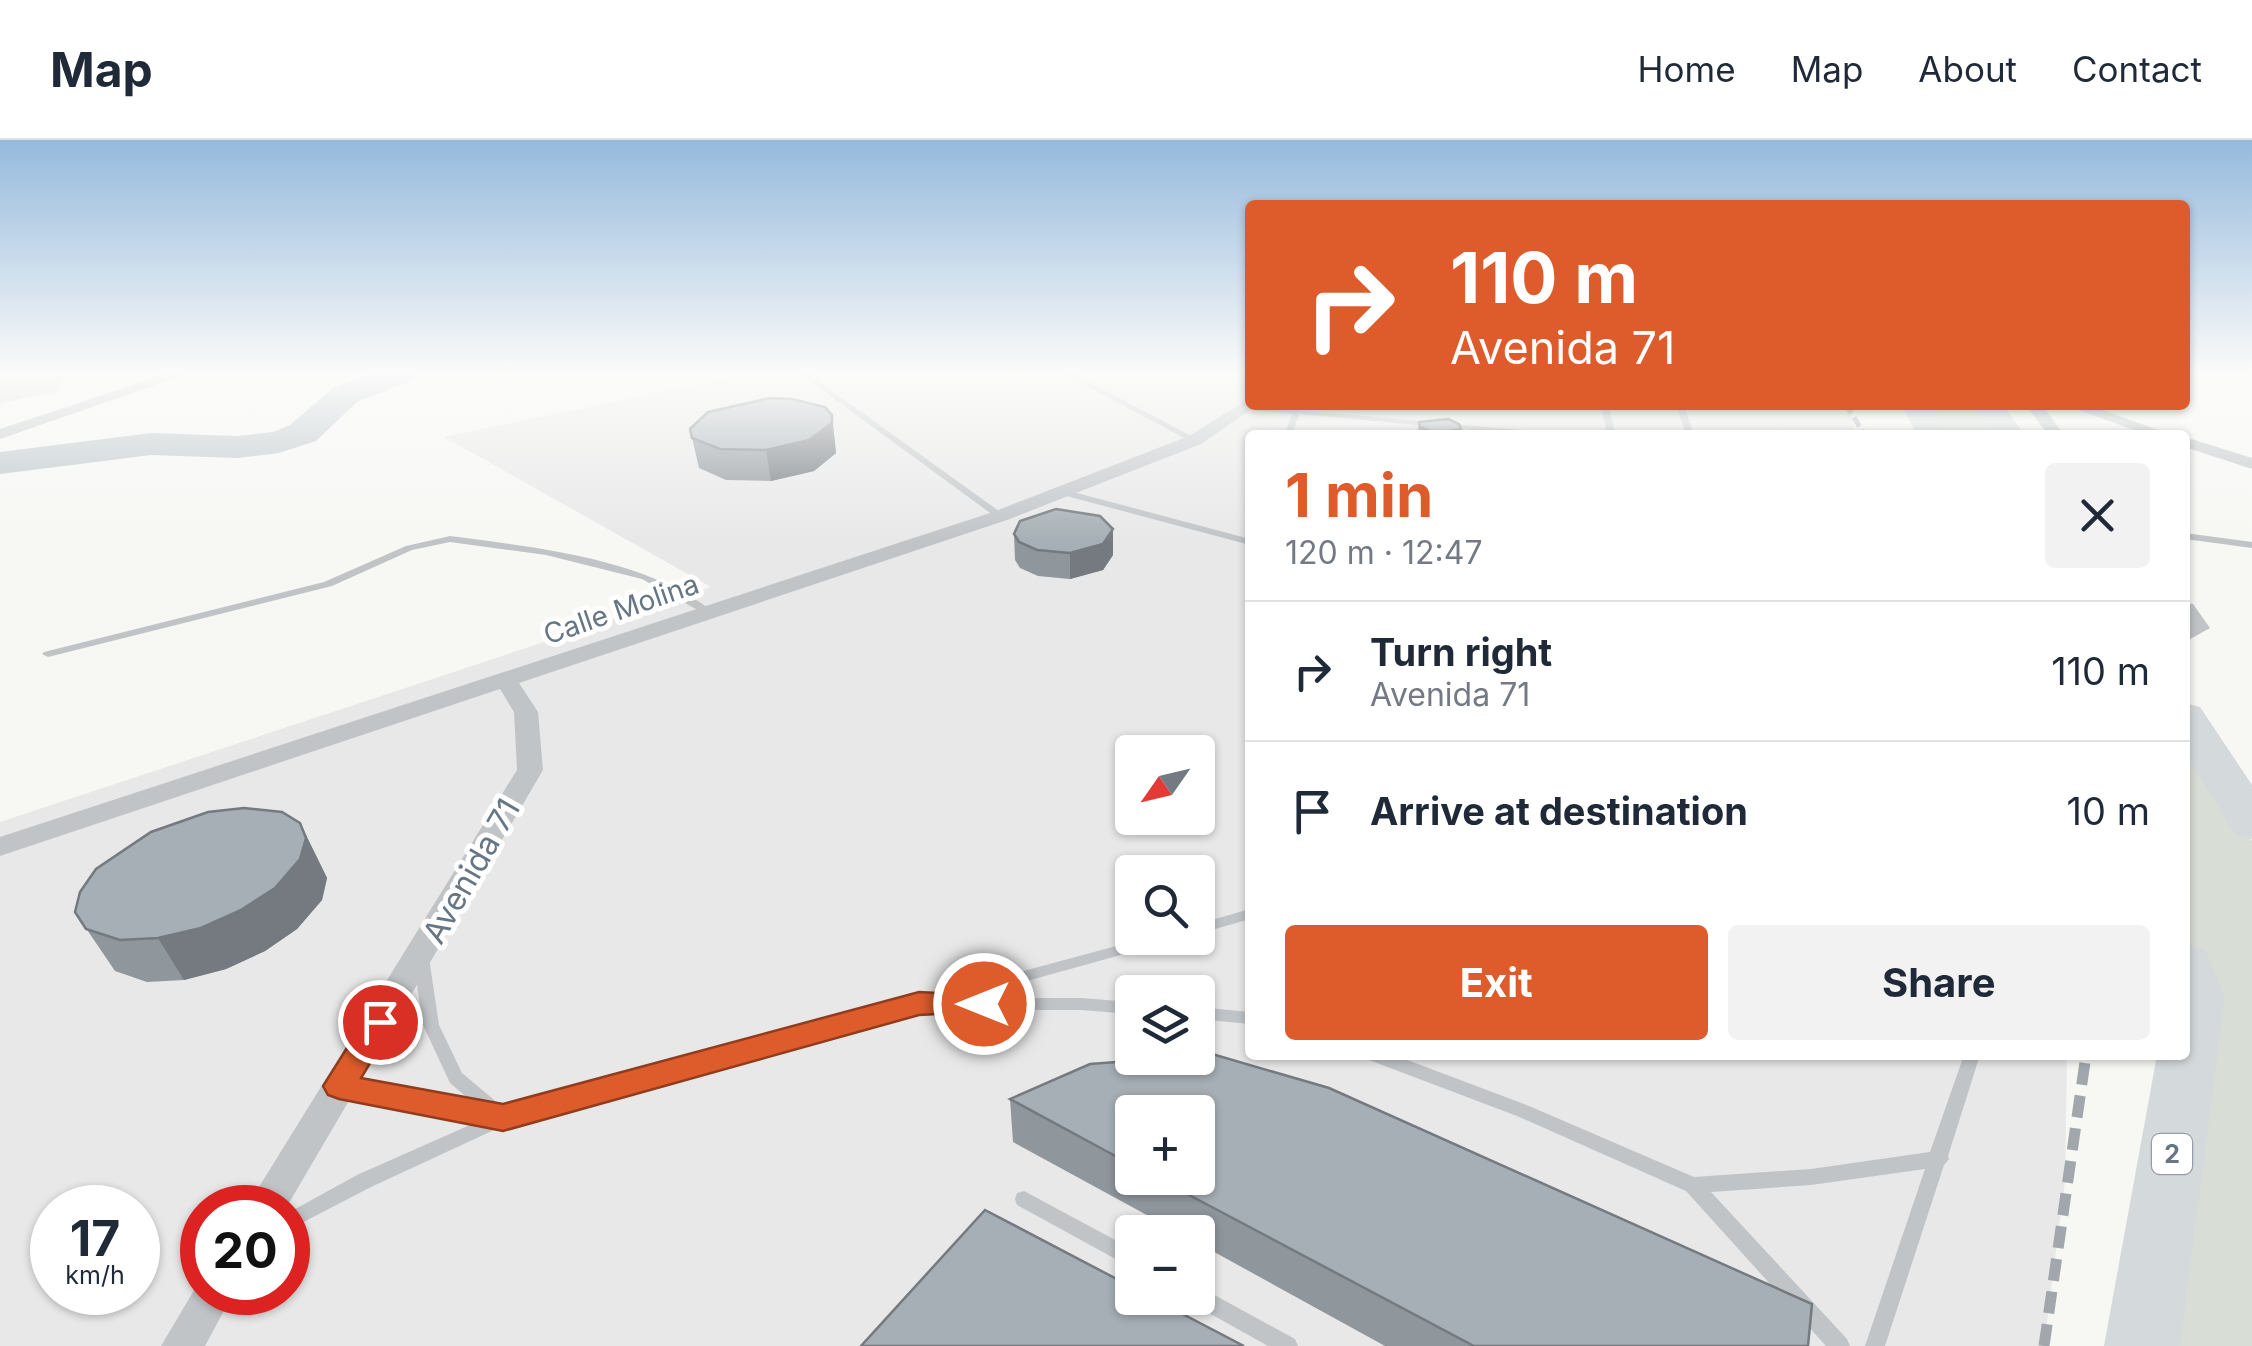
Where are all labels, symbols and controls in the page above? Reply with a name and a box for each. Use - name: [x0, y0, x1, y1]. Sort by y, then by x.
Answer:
- text: Map: [50, 40, 153, 99]
- text: Home: [1638, 48, 1736, 90]
- text: Map: [1791, 48, 1863, 90]
- text: About: [1918, 48, 2017, 90]
- text: Contact: [2072, 48, 2202, 90]
- text: 110 m: [1450, 235, 1638, 320]
- icon: right: [1285, 240, 1415, 370]
- text: Avenida 71: [1450, 320, 1675, 375]
- text: 1 min: [1285, 459, 1433, 531]
- button: close: [2045, 463, 2150, 568]
- text: 120 m · 12:47: [1285, 533, 1483, 572]
- street label: Calle Molina: [539, 567, 703, 651]
- text: Turn right: [1370, 629, 1552, 675]
- icon: right: [1285, 644, 1340, 699]
- text: 110 m: [2051, 648, 2150, 694]
- text: Avenida 71: [1370, 675, 1530, 714]
- north arrow: [1115, 735, 1215, 835]
- map controls: [1115, 735, 1215, 1315]
- icon: arrive: [1285, 784, 1340, 839]
- text: Arrive at destination: [1370, 788, 1748, 834]
- text: 10 m: [2067, 788, 2150, 834]
- street label: Avenida 71: [414, 792, 528, 950]
- button: search: [1115, 855, 1215, 955]
- button: Exit: [1285, 925, 1708, 1040]
- button: Share: [1728, 925, 2150, 1040]
- position arrow: [932, 952, 1036, 1056]
- button: layers: [1115, 975, 1215, 1075]
- pin: [338, 980, 423, 1065]
- icon: arrive: [353, 995, 408, 1050]
- button: +: [1115, 1095, 1215, 1195]
- road number: 2: [2152, 1134, 2192, 1174]
- speed limit sign: 20: [180, 1185, 310, 1315]
- text: 17: [70, 1208, 120, 1268]
- button: −: [1115, 1215, 1215, 1315]
- text: km/h: [65, 1260, 125, 1290]

